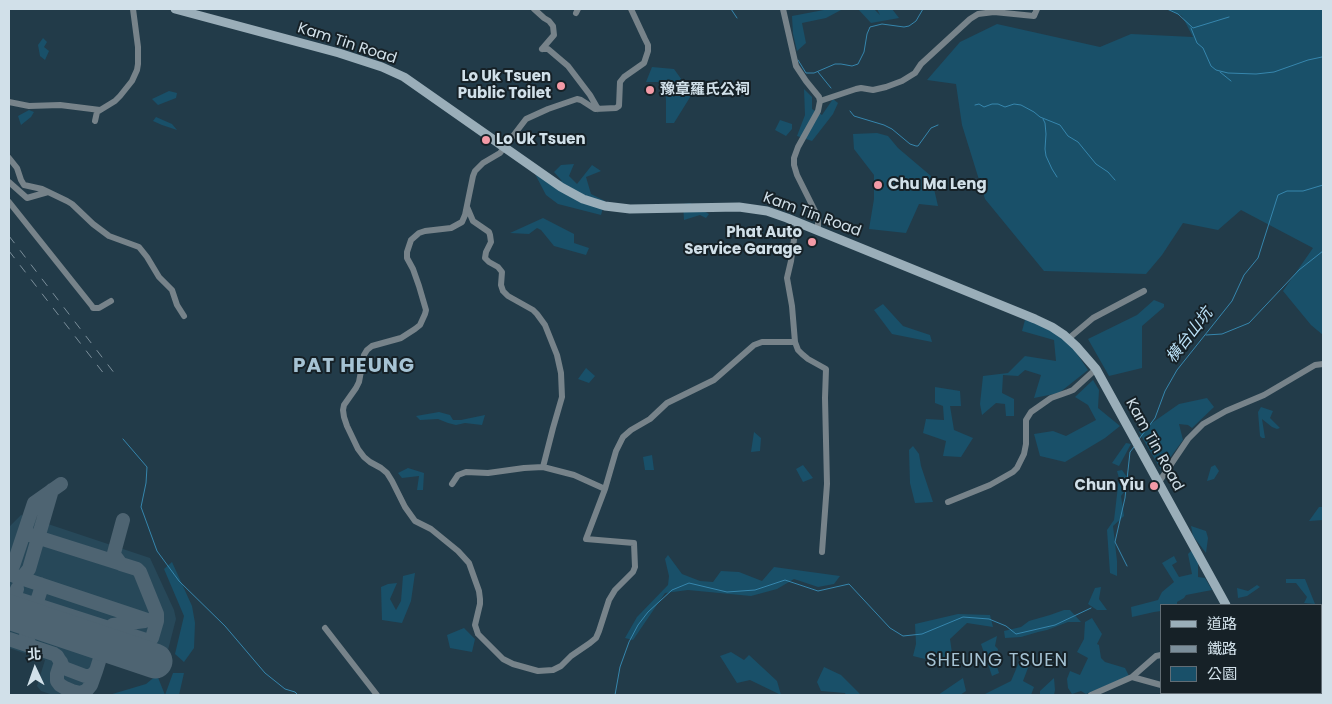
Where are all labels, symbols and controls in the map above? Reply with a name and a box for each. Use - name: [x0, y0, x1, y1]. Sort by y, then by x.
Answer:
- street label: Kam Tin Road: [295, 20, 399, 68]
- place label: Lo Uk Tsuen Public Toilet: [458, 68, 551, 103]
- marker: Lo Uk Tsuen Public Toilet: [555, 80, 567, 92]
- place label: 豫章羅氏公祠: [660, 81, 750, 99]
- marker: 豫章羅氏公祠: [644, 84, 656, 96]
- place label: Lo Uk Tsuen: [496, 131, 586, 149]
- marker: Lo Uk Tsuen: [480, 134, 492, 146]
- place label: Chu Ma Leng: [888, 176, 987, 194]
- marker: Chu Ma Leng: [872, 179, 884, 191]
- street label: Kam Tin Road: [761, 189, 863, 241]
- place label: Phat Auto Service Garage: [684, 224, 802, 259]
- marker: Phat Auto Service Garage: [806, 236, 818, 248]
- water label: 橫台山坑: [1163, 305, 1217, 367]
- district label: PAT HEUNG: [292, 355, 416, 379]
- street label: Kam Tin Road: [1121, 396, 1187, 494]
- place label: Chun Yiu: [1074, 477, 1144, 495]
- marker: Chun Yiu: [1148, 480, 1160, 492]
- legend: [1160, 604, 1322, 694]
- text: 道路: [1207, 613, 1237, 634]
- text: 鐵路: [1207, 638, 1237, 659]
- north arrow: [10, 644, 60, 694]
- text: 北: [27, 644, 42, 664]
- district label: SHEUNG TSUEN: [924, 650, 1070, 672]
- text: 公園: [1207, 663, 1237, 684]

